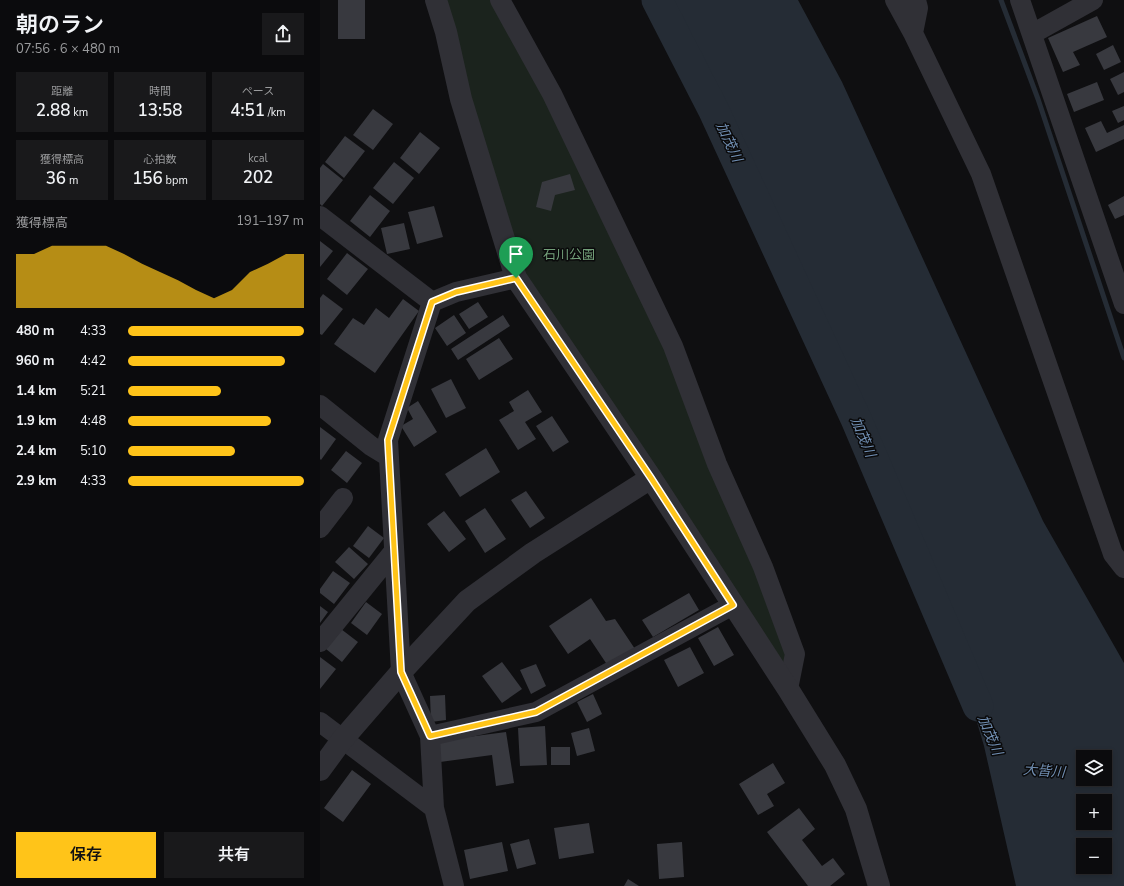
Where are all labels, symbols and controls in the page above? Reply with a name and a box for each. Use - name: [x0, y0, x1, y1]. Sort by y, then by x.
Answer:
- text: 朝のラン: [16, 10, 104, 40]
- button: share: [262, 13, 304, 55]
- text: 07:56 · 6 × 480 m: [16, 40, 120, 58]
- text: 距離: [51, 84, 73, 99]
- text: 時間: [149, 84, 171, 99]
- text: ペース: [242, 84, 274, 99]
- text: 2.88: [36, 99, 70, 122]
- text: 13:58: [138, 99, 182, 122]
- text: 4:51: [230, 99, 265, 122]
- text: km: [70, 105, 88, 120]
- text: /km: [265, 105, 286, 120]
- water label: 加茂川: [712, 119, 747, 167]
- text: kcal: [248, 151, 268, 166]
- text: 獲得標高: [40, 152, 84, 167]
- text: 心拍数: [144, 152, 177, 167]
- text: 202: [243, 166, 273, 189]
- text: 36: [46, 167, 66, 190]
- text: 156: [132, 167, 163, 190]
- text: m: [66, 173, 78, 188]
- text: bpm: [163, 173, 188, 188]
- text: 191–197 m: [236, 212, 304, 230]
- text: 獲得標高: [16, 214, 68, 232]
- pin: [499, 237, 533, 278]
- icon: arrive: [505, 243, 527, 265]
- park label: 石川公園: [543, 246, 595, 264]
- text: 480 m: [16, 322, 54, 340]
- text: 4:33: [80, 322, 106, 340]
- text: 960 m: [16, 352, 54, 370]
- text: 4:42: [80, 352, 106, 370]
- text: 1.4 km: [16, 382, 57, 400]
- text: 5:21: [80, 382, 106, 400]
- text: 1.9 km: [16, 412, 57, 430]
- text: 4:48: [80, 412, 106, 430]
- water label: 加茂川: [846, 414, 881, 462]
- text: 2.4 km: [16, 442, 57, 460]
- text: 5:10: [80, 442, 106, 460]
- text: 2.9 km: [16, 472, 57, 490]
- text: 4:33: [80, 472, 106, 490]
- water label: 加茂川: [973, 712, 1008, 760]
- map controls: [1076, 750, 1112, 874]
- button: layers: [1076, 750, 1112, 786]
- water label: 大皆川: [1022, 760, 1068, 782]
- button: +: [1076, 794, 1112, 830]
- button: 保存: [16, 832, 156, 878]
- button: 共有: [164, 832, 304, 878]
- button: −: [1076, 838, 1112, 874]

